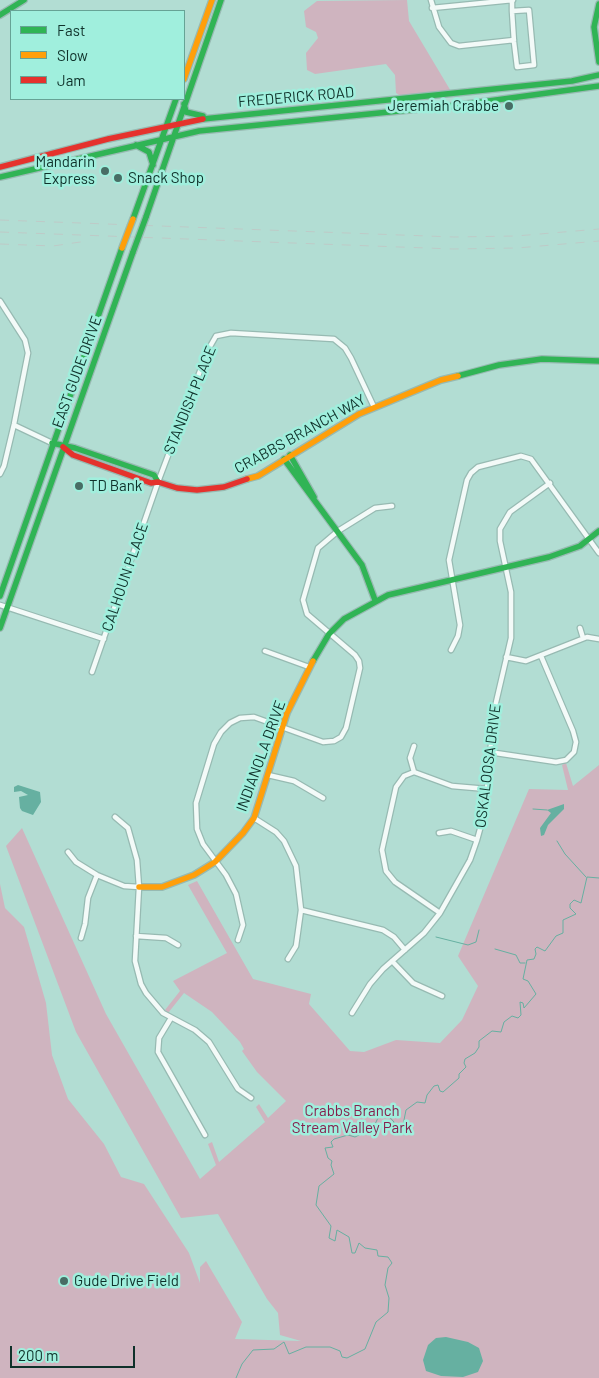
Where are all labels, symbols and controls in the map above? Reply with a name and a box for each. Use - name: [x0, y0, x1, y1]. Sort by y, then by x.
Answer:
- legend: [10, 10, 185, 100]
- text: Fast: [57, 21, 85, 39]
- text: Slow: [57, 46, 88, 64]
- text: Jam: [57, 71, 86, 89]
- street label: FREDERICK ROAD: [237, 83, 355, 111]
- place label: Jeremiah Crabbe: [388, 97, 499, 115]
- marker: Jeremiah Crabbe: [503, 100, 515, 112]
- place label: Mandarin Express: [35, 153, 95, 188]
- marker: Mandarin Express: [99, 165, 111, 177]
- place label: Snack Shop: [128, 169, 204, 187]
- marker: Snack Shop: [112, 172, 124, 184]
- street label: EAST GUDE DRIVE: [48, 314, 106, 430]
- street label: STANDISH PLACE: [160, 343, 220, 457]
- street label: CRABBS BRANCH WAY: [231, 390, 369, 478]
- place label: TD Bank: [89, 477, 142, 495]
- marker: TD Bank: [73, 480, 85, 492]
- street label: CALHOUN PLACE: [98, 520, 152, 634]
- street label: INDIANOLA DRIVE: [233, 698, 289, 814]
- street label: OSKALOOSA DRIVE: [471, 703, 505, 829]
- park label: Crabbs Branch Stream Valley Park: [292, 1102, 412, 1137]
- place label: Gude Drive Field: [74, 1272, 179, 1290]
- marker: Gude Drive Field: [58, 1275, 70, 1287]
- scale bar: [12, 1336, 138, 1368]
- text: 200 m: [18, 1346, 58, 1364]

